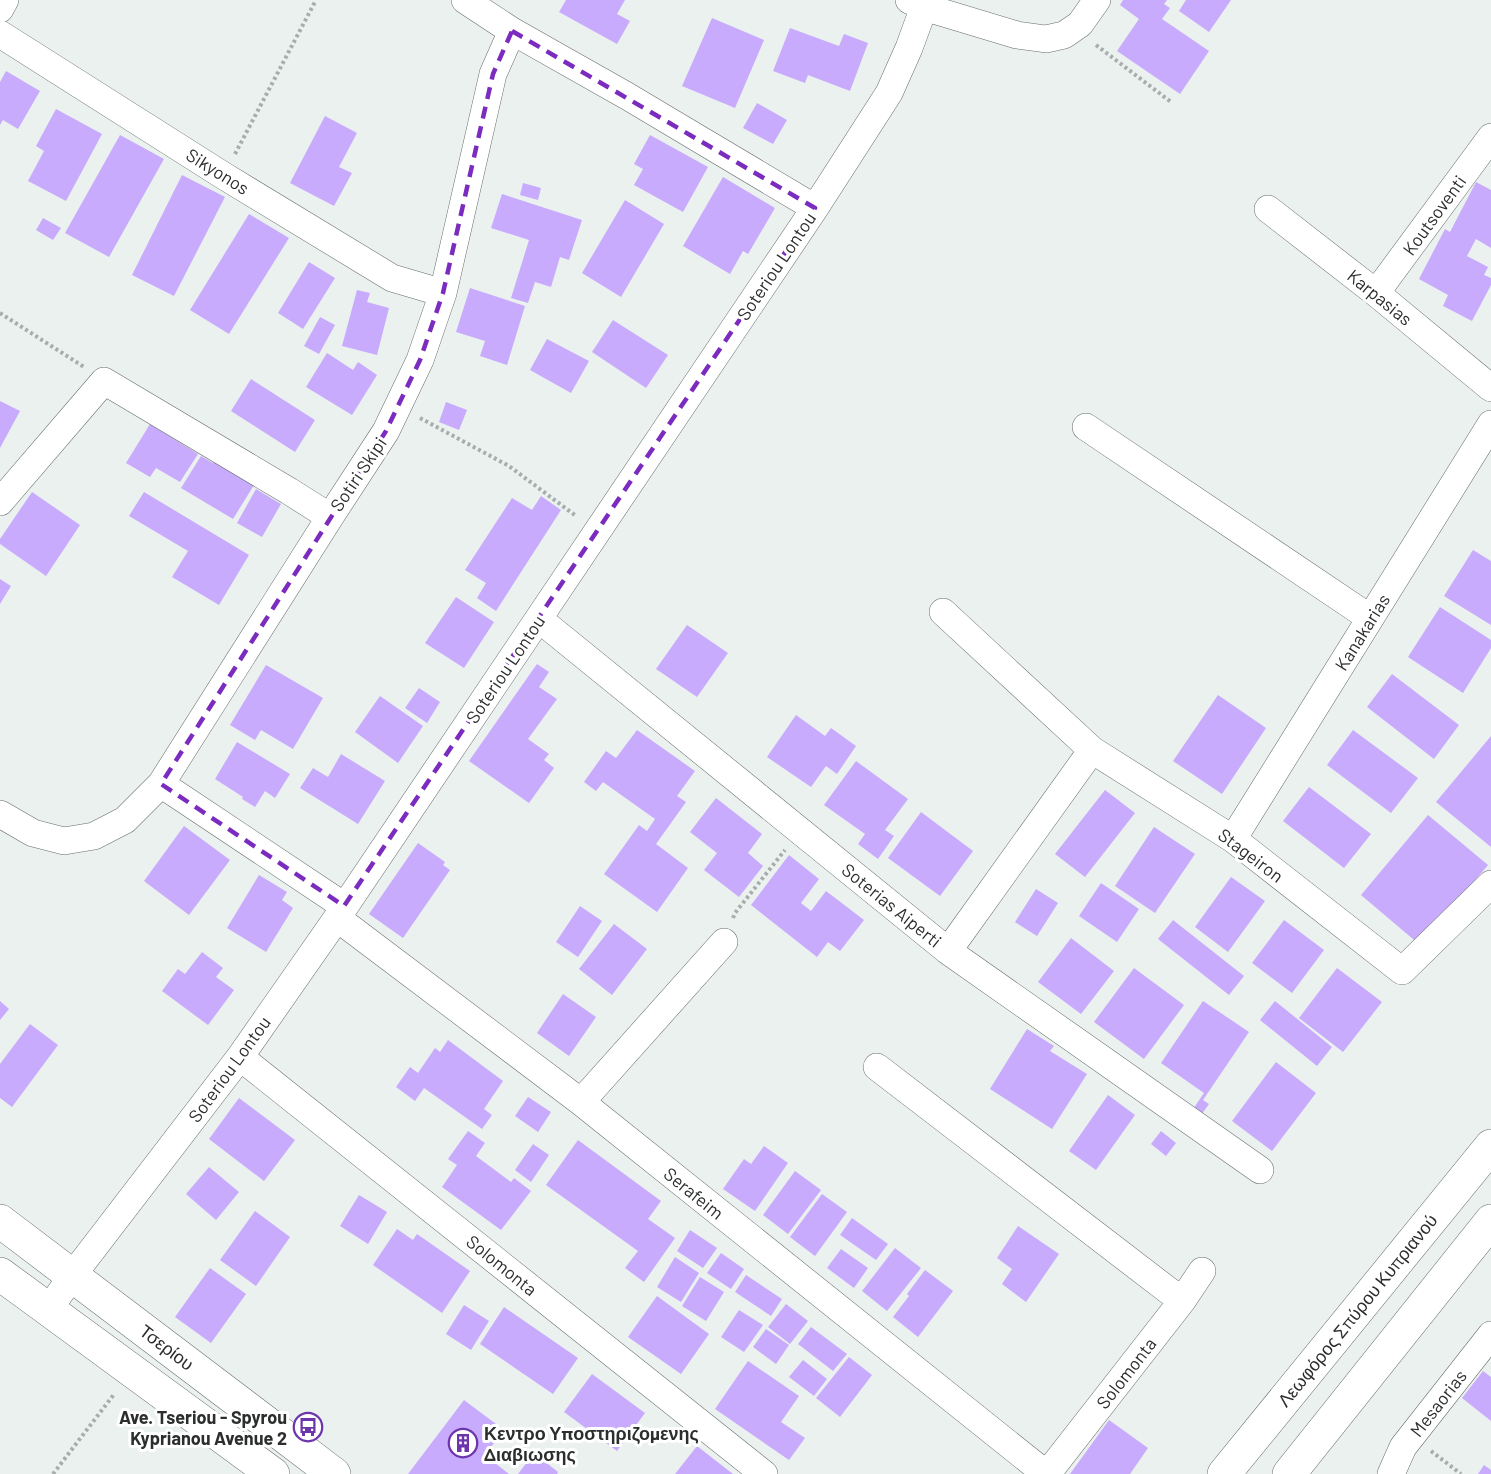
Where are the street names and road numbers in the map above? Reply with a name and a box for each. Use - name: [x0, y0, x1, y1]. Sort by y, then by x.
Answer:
- street label: Sikyonos: [183, 143, 253, 199]
- street label: Koutsoventi: [1398, 171, 1470, 259]
- street label: Soteriou Lontou: [732, 208, 820, 324]
- street label: Karpasias: [1343, 264, 1417, 330]
- street label: Sotiri Skipi: [325, 433, 391, 515]
- street label: Kanakarias: [1330, 590, 1394, 674]
- street label: Soteriou Lontou: [461, 611, 549, 727]
- street label: Stageiron: [1214, 823, 1288, 887]
- street label: Soterias Aiperti: [838, 858, 946, 952]
- street label: Soteriou Lontou: [183, 1012, 275, 1126]
- street label: Serafeim: [660, 1162, 728, 1224]
- street label: Λεωφόρος Σπύρου Κυπριανού: [1272, 1209, 1442, 1411]
- street label: Solomonta: [462, 1230, 542, 1300]
- street label: Τσερίου: [136, 1319, 198, 1375]
- street label: Solomonta: [1091, 1333, 1161, 1413]
- street label: Mesaorias: [1405, 1365, 1471, 1441]

